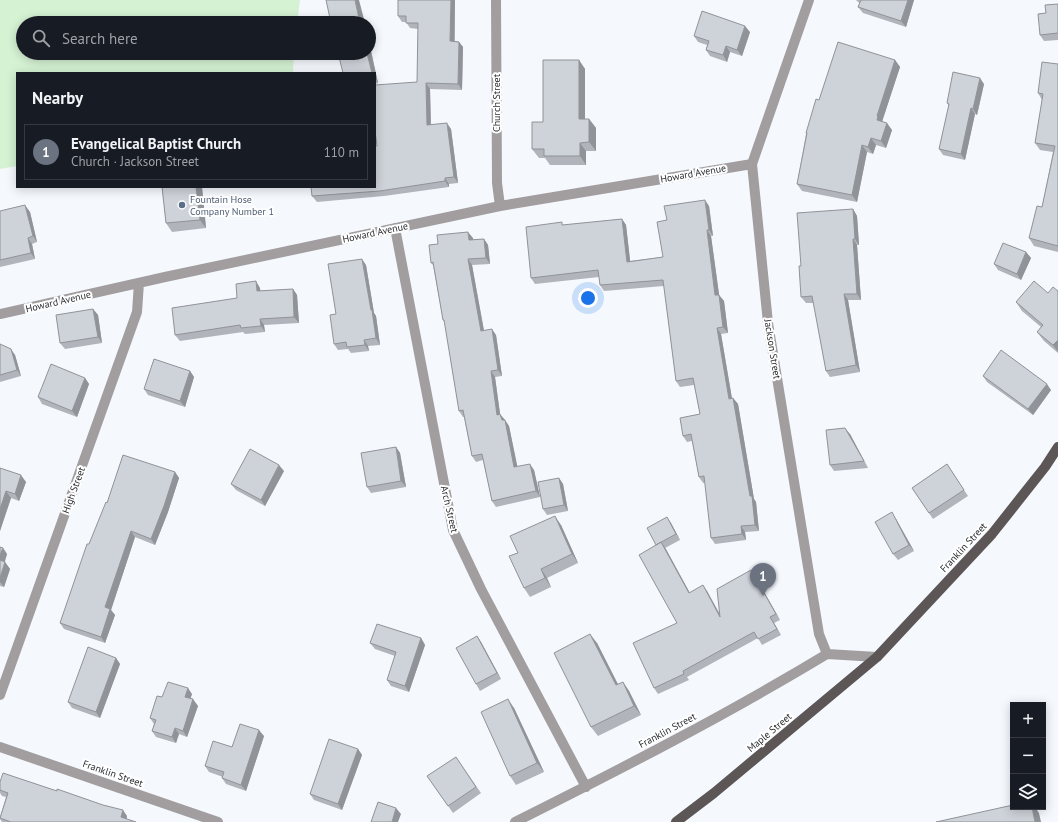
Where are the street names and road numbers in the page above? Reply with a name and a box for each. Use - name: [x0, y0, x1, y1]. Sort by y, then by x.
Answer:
- street label: Church Street: [490, 73, 503, 132]
- street label: Howard Avenue: [659, 161, 727, 186]
- street label: Howard Avenue: [341, 219, 409, 246]
- street label: Howard Avenue: [24, 288, 92, 315]
- street label: Jackson Street: [761, 317, 784, 381]
- street label: High Street: [59, 465, 88, 515]
- street label: Arch Street: [438, 485, 461, 534]
- street label: Franklin Street: [937, 519, 990, 575]
- street label: Franklin Street: [636, 710, 699, 751]
- street label: Maple Street: [744, 710, 795, 755]
- street label: Franklin Street: [81, 757, 145, 790]

